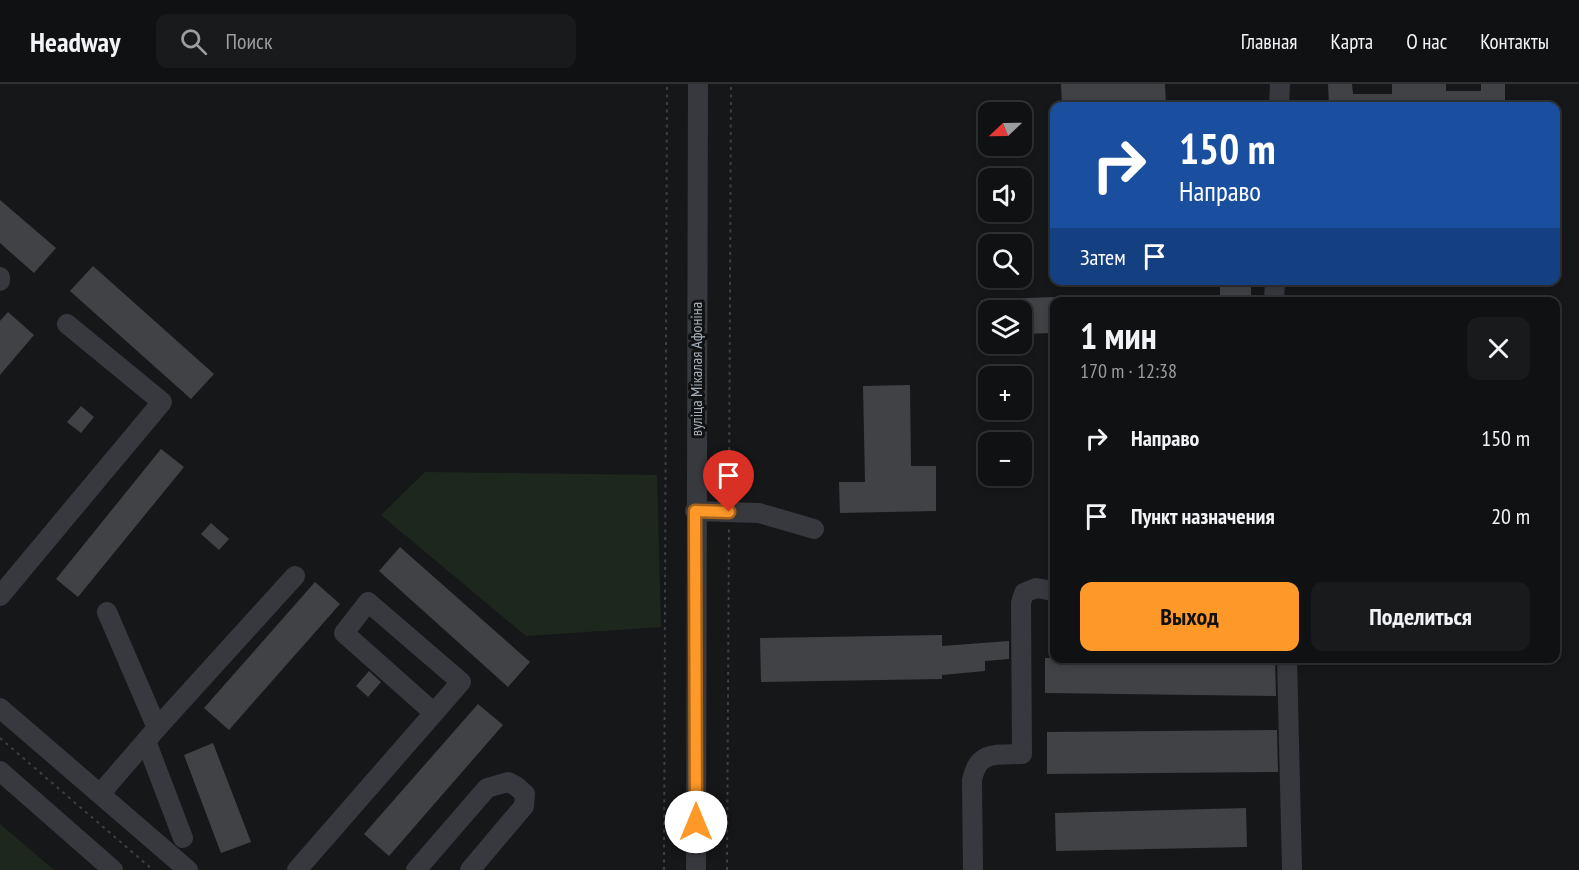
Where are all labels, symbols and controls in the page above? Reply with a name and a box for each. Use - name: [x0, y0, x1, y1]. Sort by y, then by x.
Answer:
- search box: [156, 14, 576, 68]
- text: Headway: [30, 23, 120, 60]
- icon: search: [177, 25, 210, 58]
- text: Поиск: [225, 27, 272, 55]
- text: Главная: [1241, 28, 1297, 55]
- text: Карта: [1330, 28, 1373, 55]
- text: О нас: [1406, 28, 1447, 55]
- text: Контакты: [1480, 28, 1549, 55]
- north arrow: [978, 102, 1032, 156]
- map controls: [978, 102, 1032, 486]
- text: 150 m: [1179, 121, 1276, 176]
- icon: right: [1080, 126, 1158, 204]
- button: sound: [978, 168, 1032, 222]
- text: Направо: [1179, 174, 1261, 208]
- button: search: [978, 234, 1032, 288]
- icon: arrive: [1138, 240, 1171, 273]
- text: Затем: [1080, 243, 1126, 271]
- button: layers: [978, 300, 1032, 354]
- street label: вуліца Мікалая Афоніна: [686, 302, 706, 436]
- text: 1 мин: [1080, 312, 1157, 359]
- button: close: [1467, 317, 1530, 380]
- text: 170 m · 12:38: [1080, 358, 1177, 384]
- button: +: [978, 366, 1032, 420]
- icon: right: [1080, 422, 1113, 455]
- text: Направо: [1131, 424, 1199, 452]
- text: 150 m: [1481, 424, 1530, 452]
- button: −: [978, 432, 1032, 486]
- pin: [703, 450, 754, 512]
- icon: arrive: [712, 459, 745, 492]
- icon: arrive: [1080, 500, 1113, 533]
- text: Пункт назначения: [1131, 502, 1275, 530]
- text: 20 m: [1491, 502, 1530, 530]
- button: Выход: [1080, 582, 1299, 651]
- button: Поделиться: [1311, 582, 1530, 651]
- position arrow: [664, 790, 728, 854]

